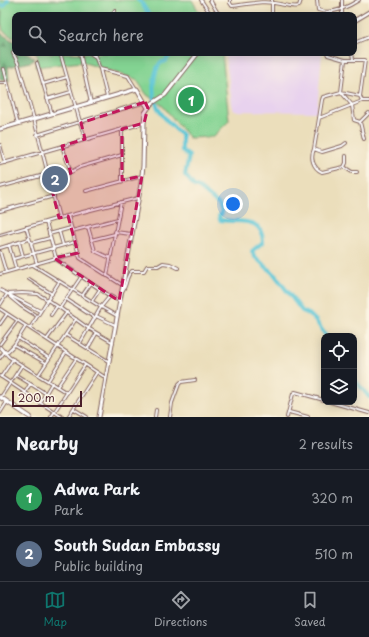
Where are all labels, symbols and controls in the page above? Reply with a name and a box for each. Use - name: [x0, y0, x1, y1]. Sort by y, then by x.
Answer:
- search box: [12, 12, 357, 56]
- icon: search: [26, 23, 48, 45]
- text: Search here: [58, 23, 144, 46]
- pin: 1: [178, 85, 204, 115]
- pin: 2: [42, 164, 68, 194]
- your location: [223, 194, 243, 214]
- map controls: [321, 333, 357, 405]
- button: locate: [321, 333, 357, 369]
- button: layers: [321, 369, 357, 405]
- scale bar: [12, 389, 82, 408]
- text: 200 m: [18, 389, 55, 406]
- text: Nearby: [16, 430, 78, 456]
- text: 2 results: [299, 434, 353, 453]
- text: Adwa Park: [54, 477, 140, 500]
- text: 1: [26, 488, 32, 507]
- text: 320 m: [311, 488, 353, 507]
- text: Park: [54, 500, 83, 519]
- text: South Sudan Embassy: [54, 533, 220, 556]
- text: 2: [24, 544, 34, 563]
- text: 510 m: [314, 544, 353, 563]
- text: Public building: [54, 556, 143, 575]
- tab: Map: [43, 589, 67, 630]
- tab: Directions: [154, 589, 207, 630]
- tab: Saved: [294, 589, 326, 630]

